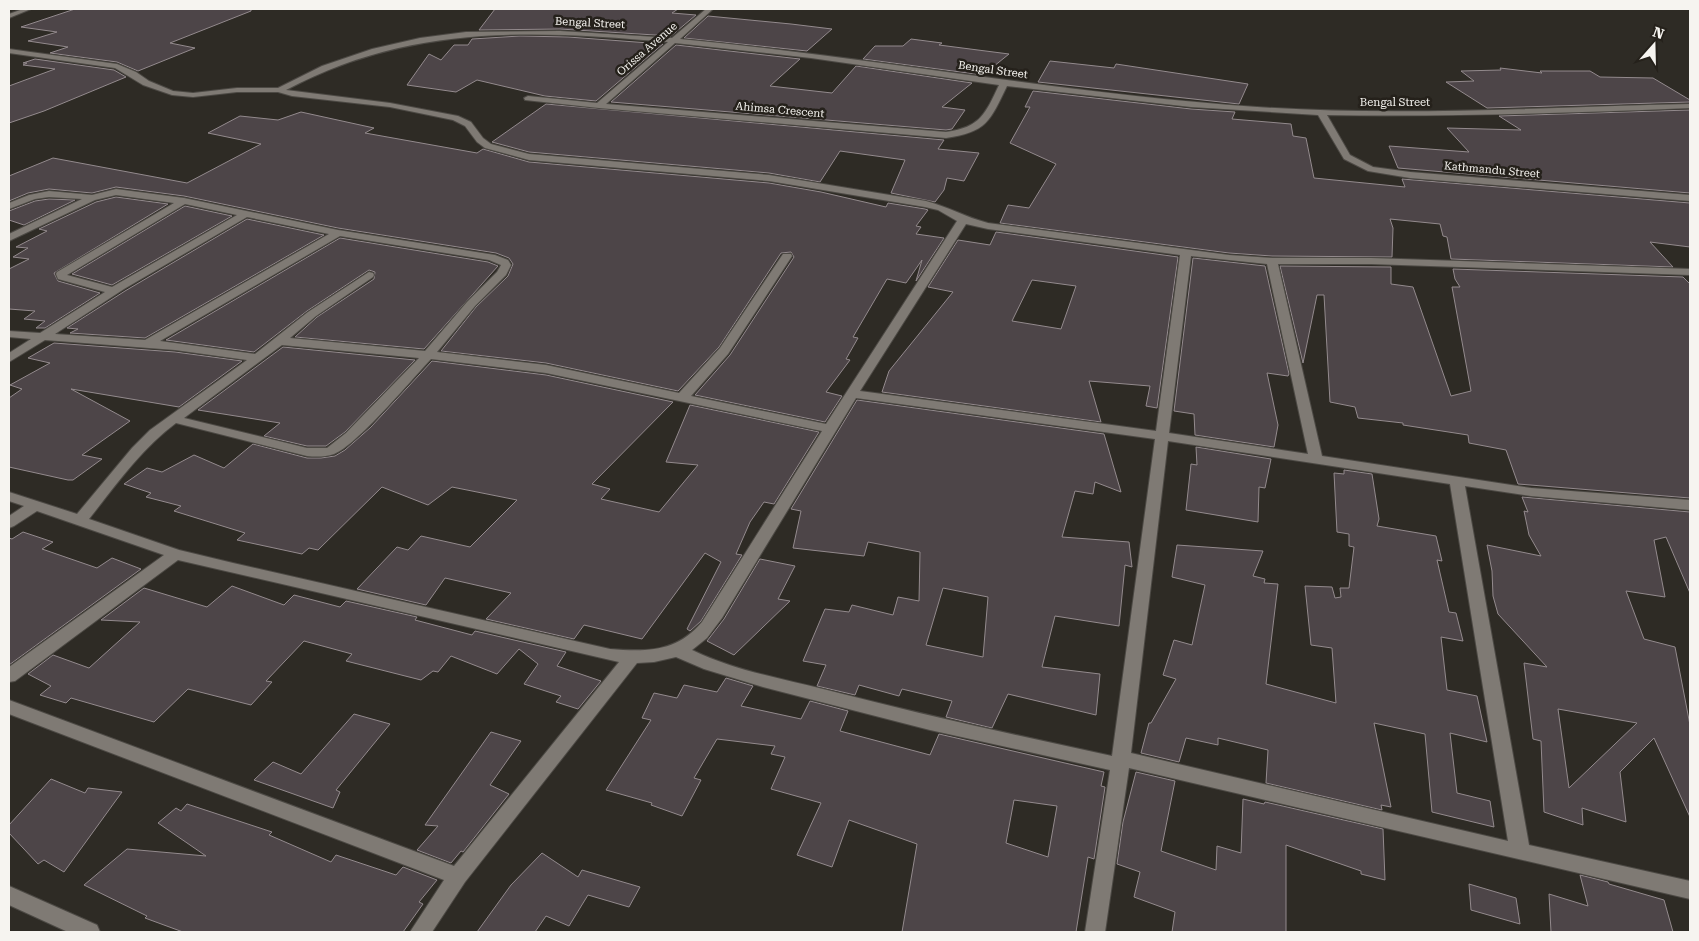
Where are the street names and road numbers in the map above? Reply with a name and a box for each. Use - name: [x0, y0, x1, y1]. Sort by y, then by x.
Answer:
- street label: Bengal Street: [555, 15, 625, 31]
- street label: Orissa Avenue: [614, 19, 680, 79]
- street label: Bengal Street: [957, 59, 1029, 81]
- street label: Bengal Street: [1360, 96, 1430, 109]
- street label: Ahimsa Crescent: [735, 100, 825, 120]
- street label: Kathmandu Street: [1443, 159, 1541, 181]

